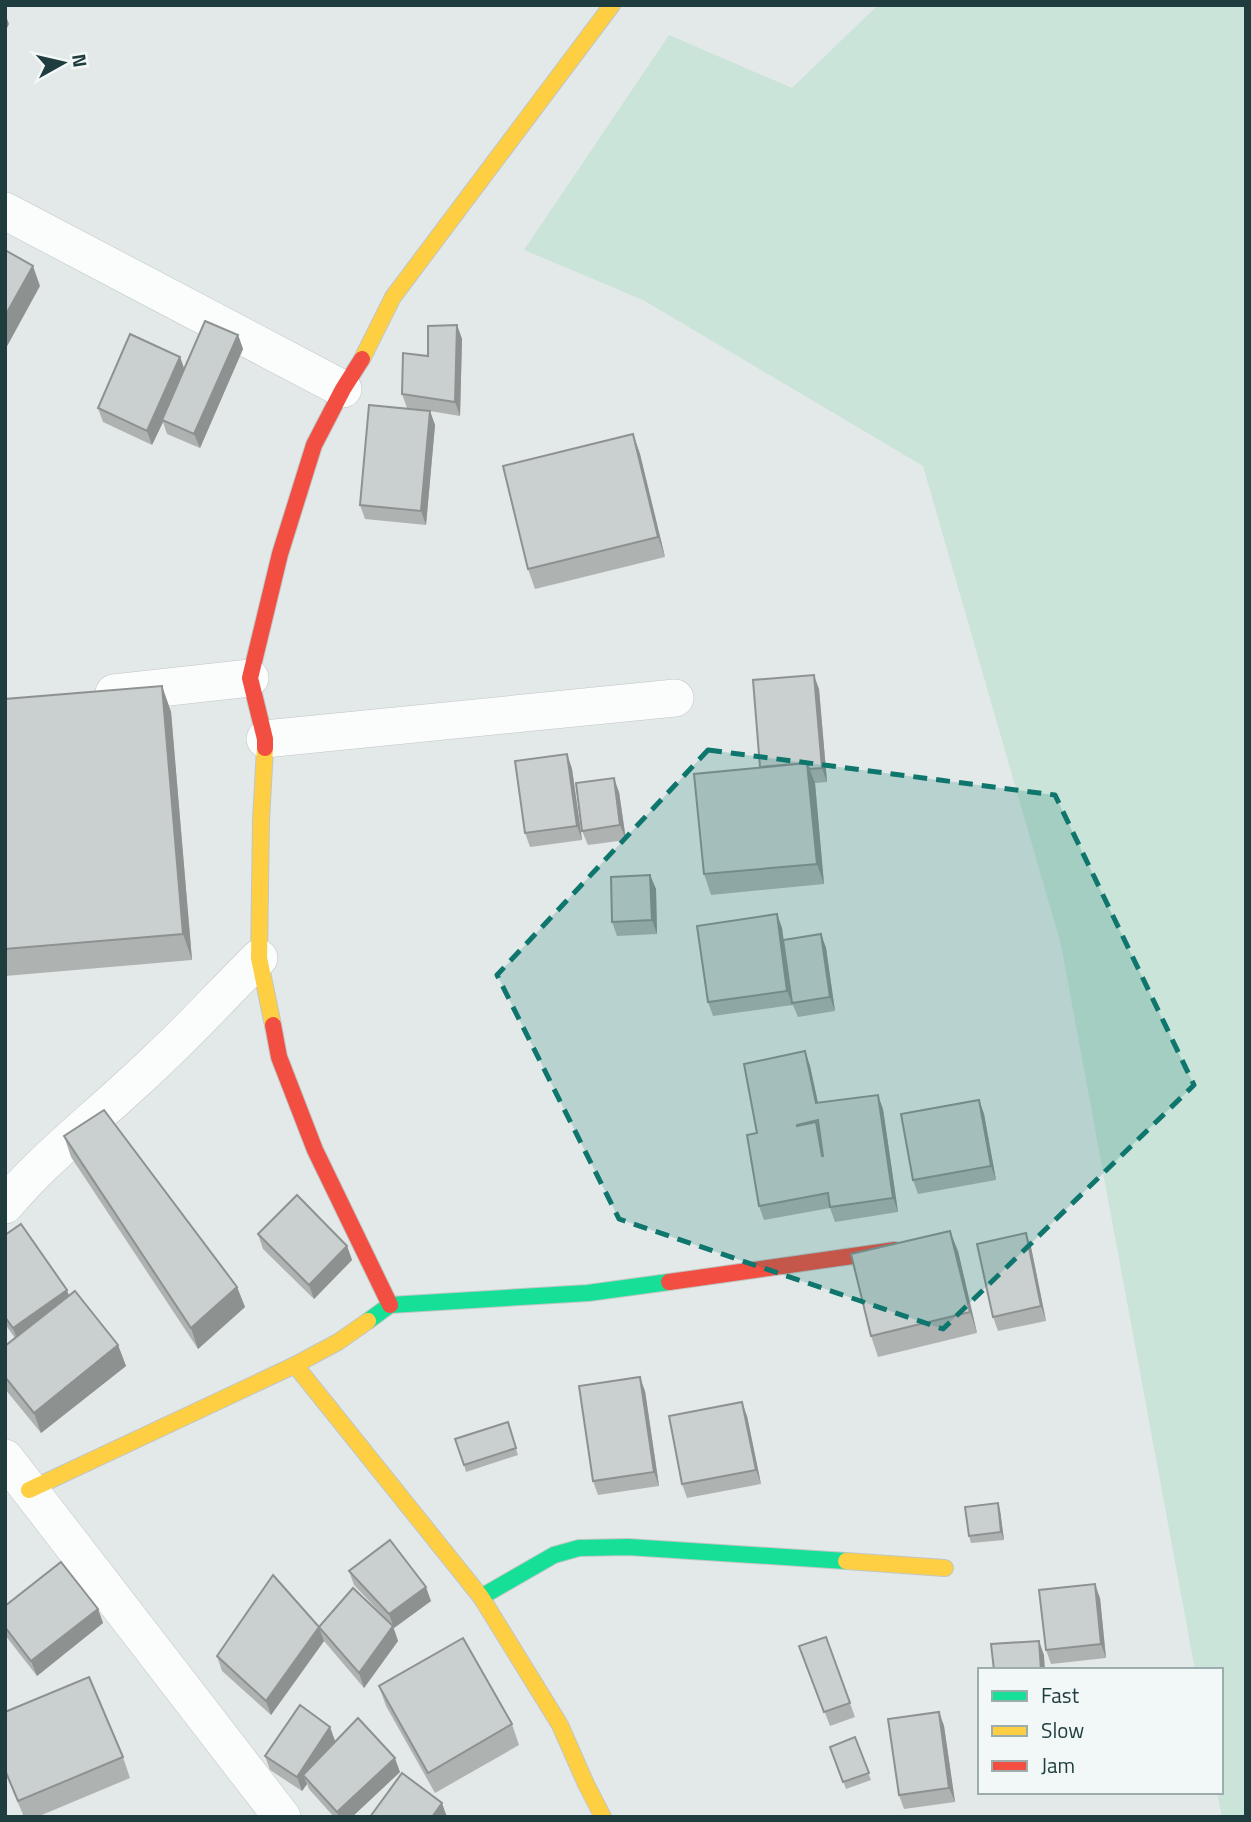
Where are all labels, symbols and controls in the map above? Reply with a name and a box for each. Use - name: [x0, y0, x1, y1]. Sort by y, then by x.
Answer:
- north arrow: [28, 28, 98, 98]
- text: N: [65, 52, 96, 69]
- legend: [978, 1668, 1223, 1794]
- text: Fast: [1041, 1679, 1080, 1711]
- text: Slow: [1041, 1714, 1084, 1746]
- text: Jam: [1041, 1749, 1075, 1781]

